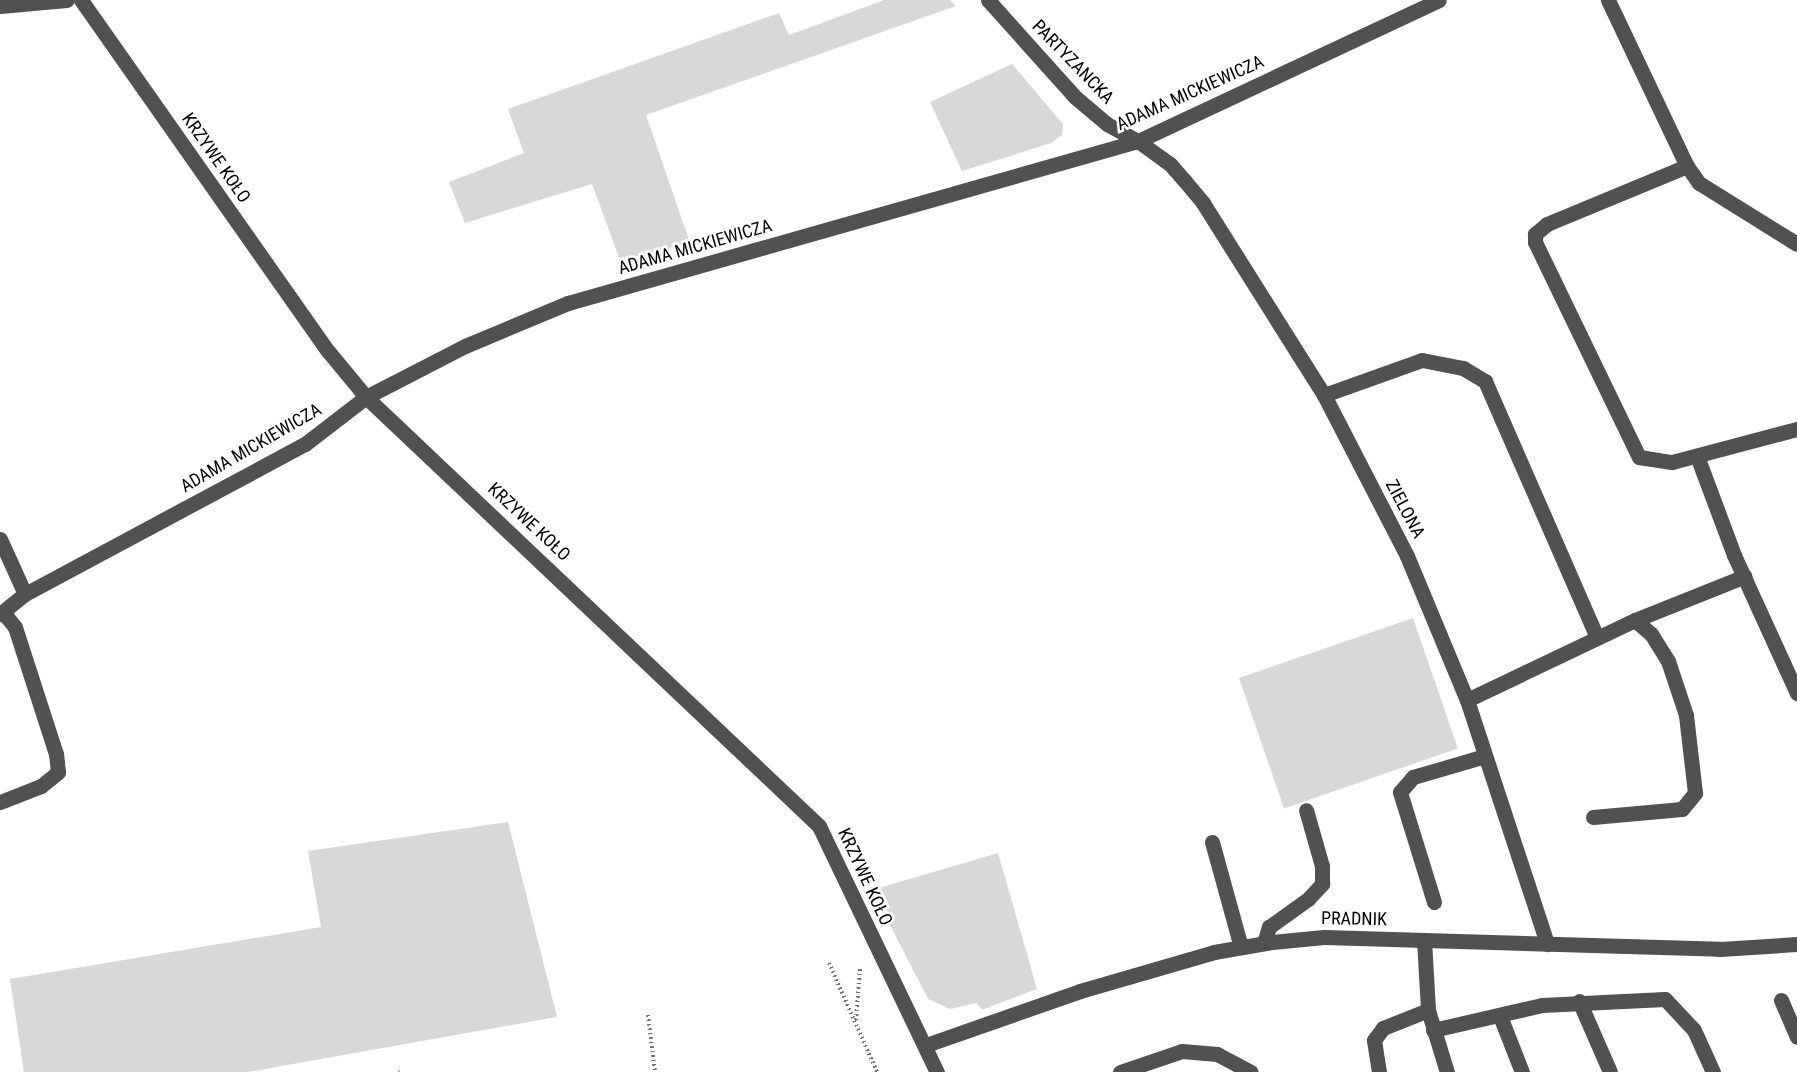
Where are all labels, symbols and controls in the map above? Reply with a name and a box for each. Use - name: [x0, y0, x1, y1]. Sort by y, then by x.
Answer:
- street label: PARTYZANCKA: [1028, 16, 1118, 108]
- street label: ADAMA MICKIEWICZA: [1113, 51, 1267, 135]
- street label: KRZYWE KOŁO: [177, 109, 255, 207]
- street label: ADAMA MICKIEWICZA: [616, 215, 774, 279]
- street label: ADAMA MICKIEWICZA: [177, 399, 325, 497]
- street label: ZIELONA: [1381, 476, 1429, 542]
- street label: KRZYWE KOŁO: [483, 478, 575, 566]
- street label: KRZYWE KOŁO: [833, 825, 897, 929]
- street label: PRADNIK: [1321, 908, 1387, 930]

